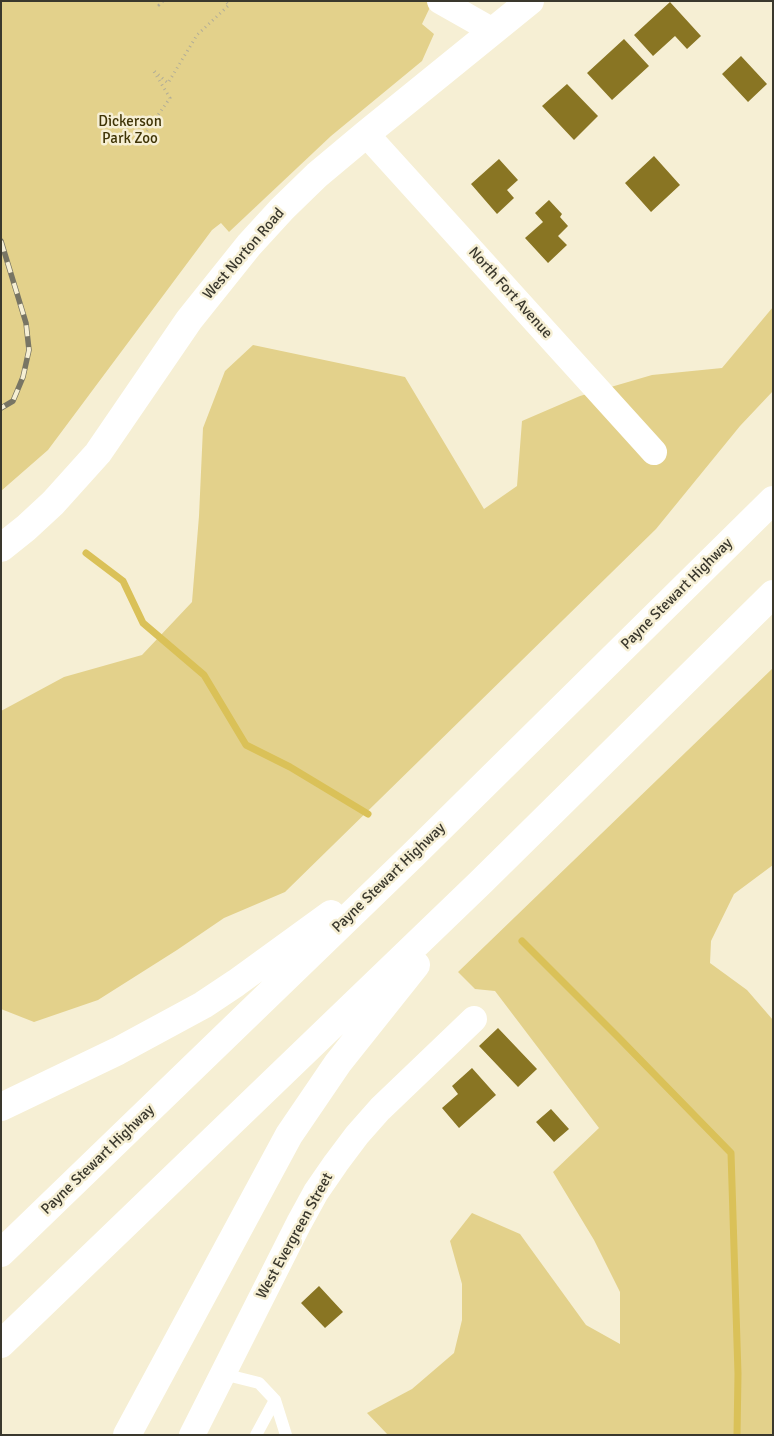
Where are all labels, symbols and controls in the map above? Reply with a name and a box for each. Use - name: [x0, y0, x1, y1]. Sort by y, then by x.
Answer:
- park label: Dickerson Park Zoo: [98, 113, 162, 148]
- street label: West Norton Road: [199, 205, 289, 303]
- street label: North Fort Avenue: [464, 243, 556, 343]
- street label: Payne Stewart Highway: [618, 535, 736, 653]
- street label: Payne Stewart Highway: [329, 819, 449, 937]
- street label: Payne Stewart Highway: [38, 1101, 158, 1219]
- street label: West Evergreen Street: [253, 1170, 337, 1302]

